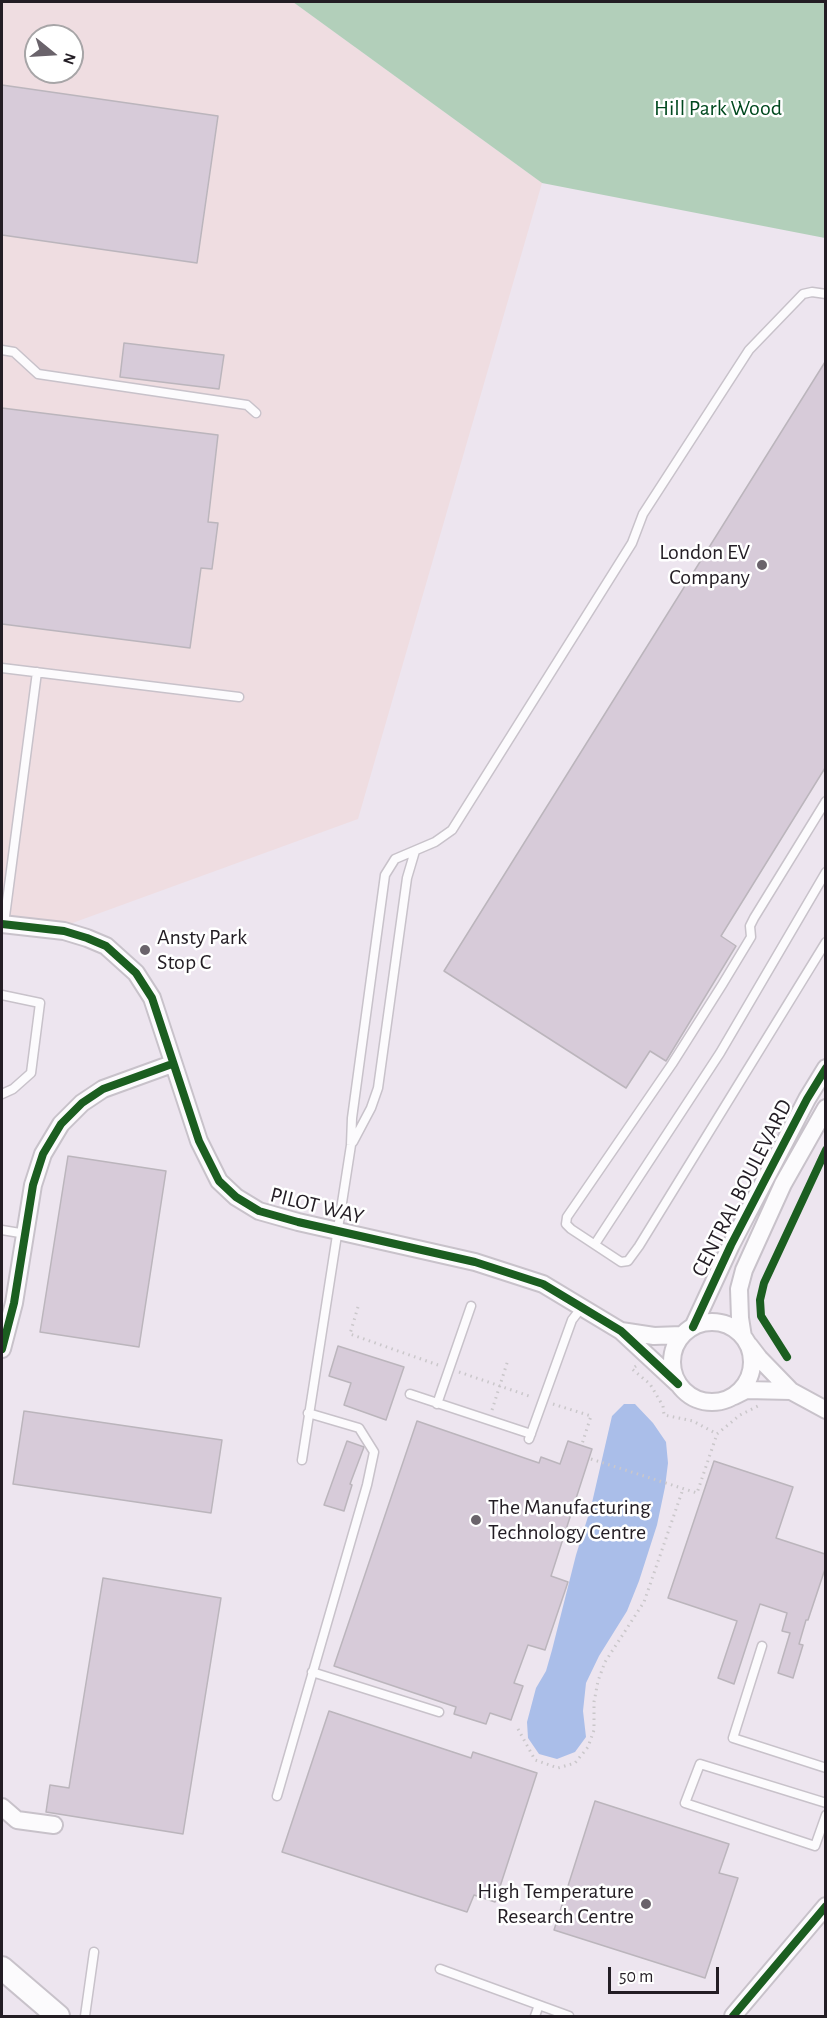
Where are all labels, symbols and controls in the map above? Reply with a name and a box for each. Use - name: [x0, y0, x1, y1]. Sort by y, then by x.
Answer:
- north arrow: [24, 24, 84, 84]
- text: N: [60, 51, 79, 67]
- park label: Hill Park Wood: [654, 95, 782, 121]
- place label: London EV Company: [659, 539, 750, 590]
- marker: London EV Company: [755, 558, 769, 572]
- place label: Ansty Park Stop C: [157, 924, 247, 975]
- marker: Ansty Park Stop C: [138, 943, 152, 957]
- street label: CENTRAL BOULEVARD: [686, 1095, 798, 1281]
- street label: PILOT WAY: [267, 1182, 367, 1230]
- place label: The Manufacturing Technology Centre: [488, 1494, 651, 1546]
- marker: The Manufacturing Technology Centre: [469, 1513, 483, 1527]
- place label: High Temperature Research Centre: [477, 1878, 634, 1930]
- marker: High Temperature Research Centre: [639, 1897, 653, 1911]
- scale bar: [611, 1955, 722, 1993]
- text: 50 m: [619, 1968, 653, 1986]

